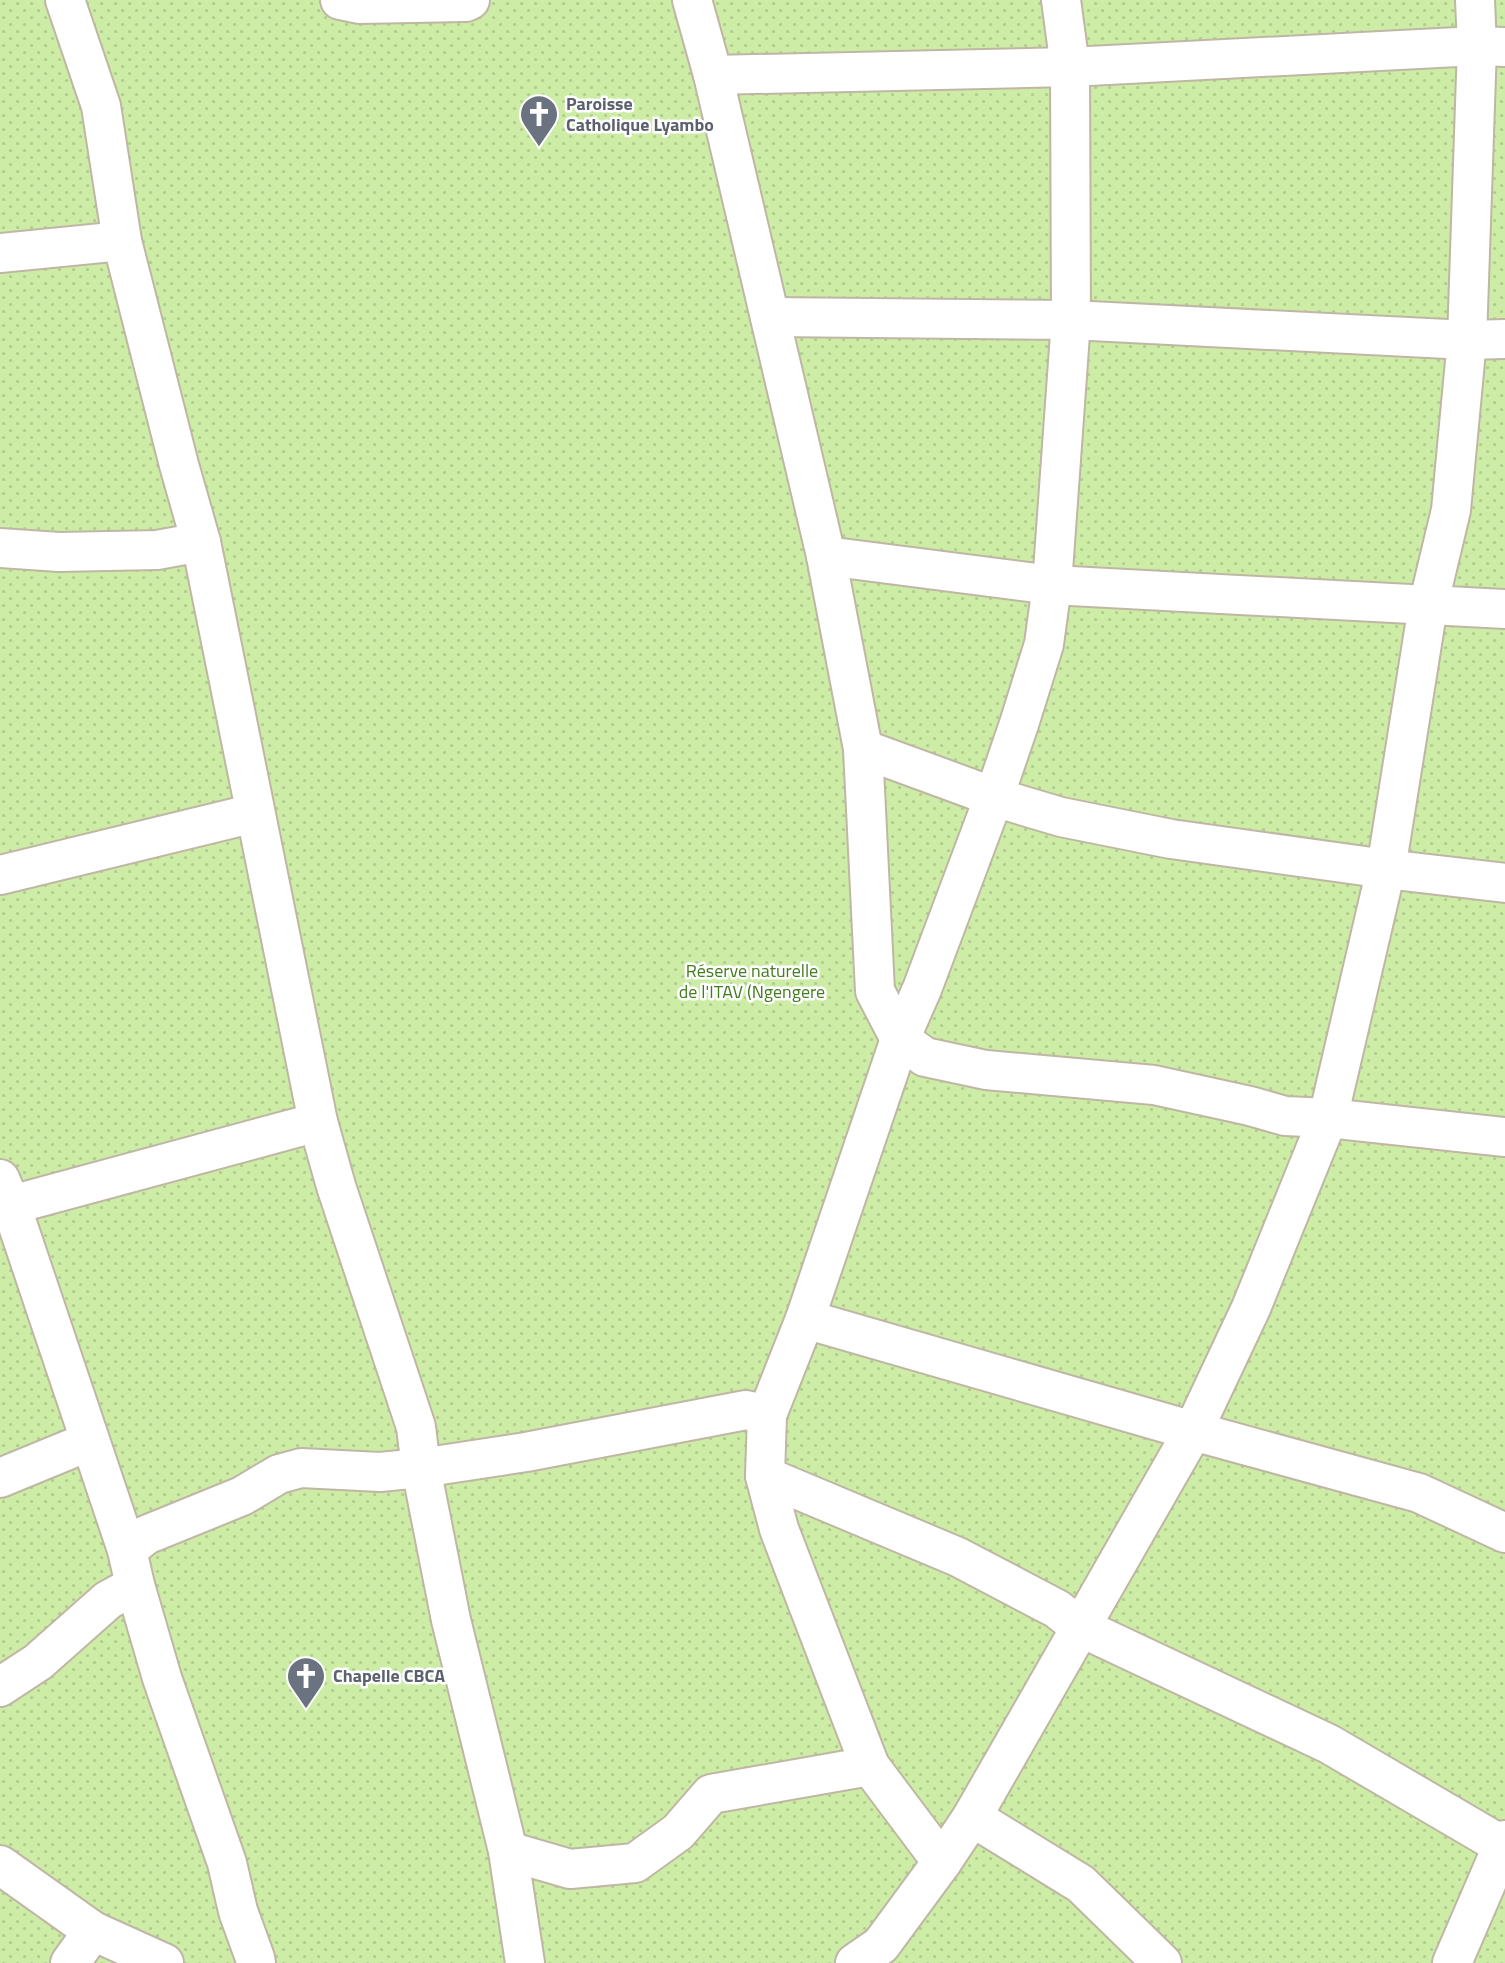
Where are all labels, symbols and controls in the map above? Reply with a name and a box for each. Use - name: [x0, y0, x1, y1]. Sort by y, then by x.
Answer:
- place label: Paroisse Catholique Lyambo: [566, 90, 714, 138]
- church icon: Paroisse Catholique Lyambo: [518, 93, 560, 148]
- park label: Réserve naturelle de l'ITAV (Ngengere: [679, 957, 825, 1005]
- church icon: Chapelle CBCA: [285, 1655, 327, 1710]
- place label: Chapelle CBCA: [333, 1662, 445, 1689]

